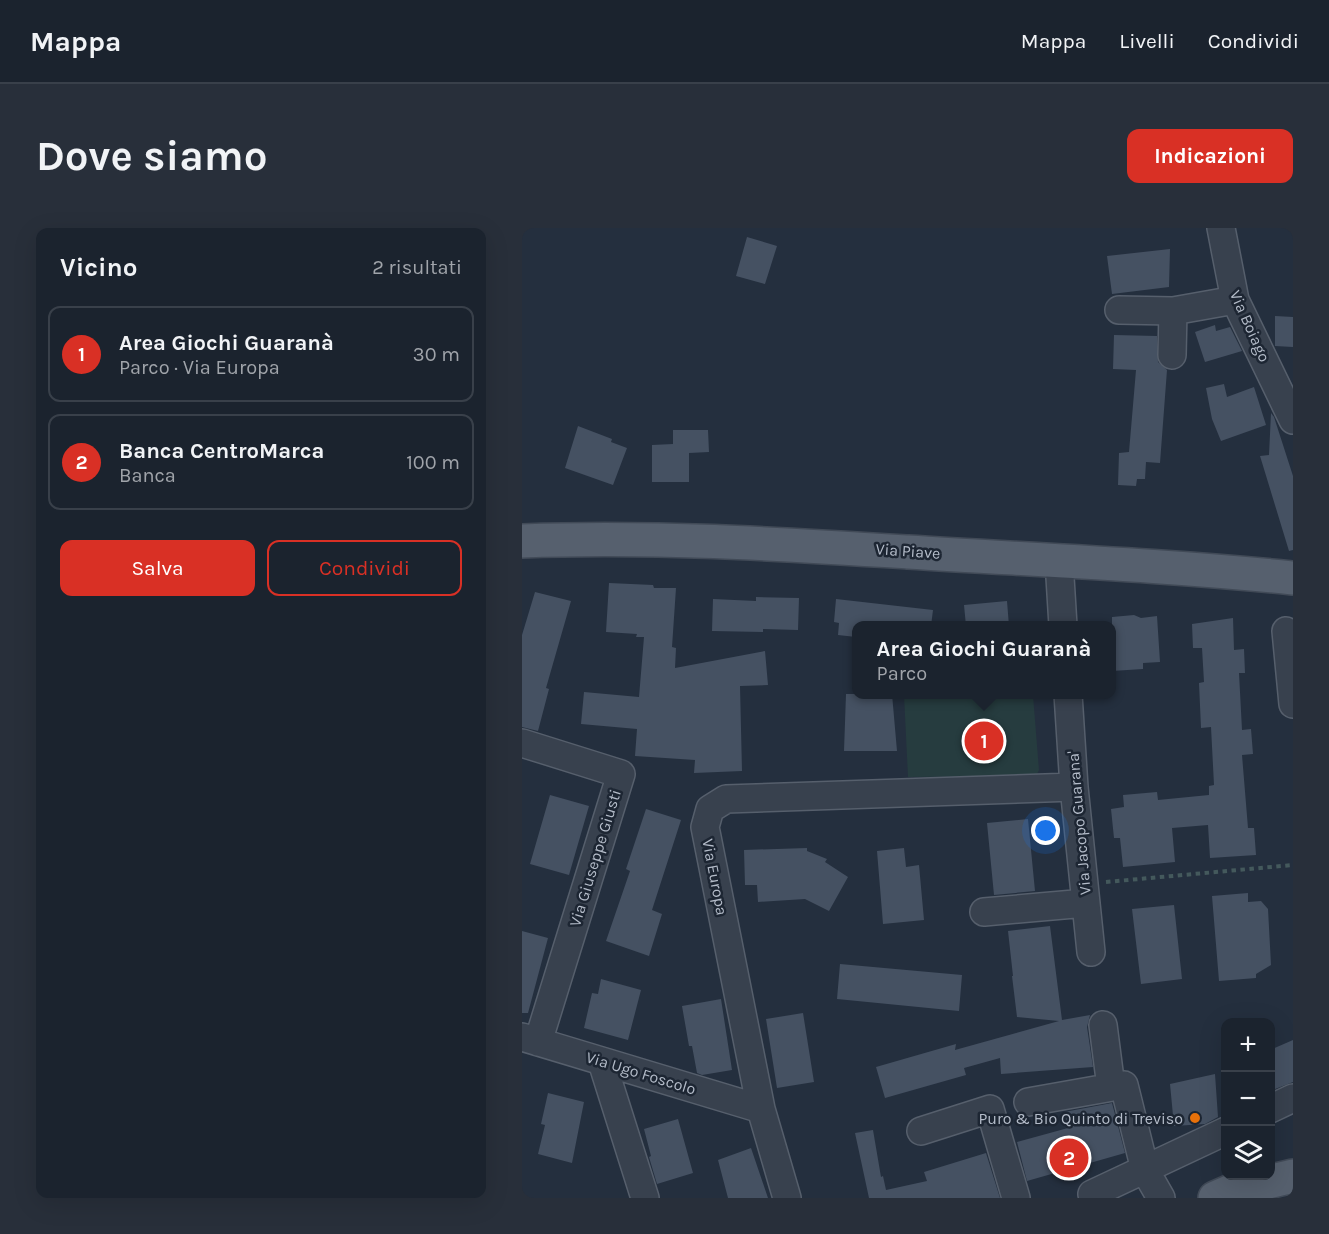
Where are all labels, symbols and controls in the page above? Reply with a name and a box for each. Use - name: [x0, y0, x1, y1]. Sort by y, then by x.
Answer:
- text: Mappa: [30, 25, 121, 58]
- text: Mappa: [1021, 29, 1086, 53]
- text: Livelli: [1119, 29, 1175, 53]
- text: Condividi: [1208, 29, 1299, 53]
- button: Indicazioni: [1127, 129, 1293, 183]
- text: Dove siamo: [36, 131, 267, 181]
- text: Vicino: [60, 252, 137, 283]
- text: 2 risultati: [372, 256, 462, 279]
- street label: Via Boiago: [1226, 287, 1274, 365]
- text: Area Giochi Guaranà: [119, 330, 334, 356]
- text: 1: [78, 343, 85, 366]
- text: 30 m: [413, 343, 460, 366]
- text: Parco · Via Europa: [119, 356, 280, 379]
- text: Banca CentroMarca: [119, 438, 324, 464]
- text: 2: [75, 451, 88, 474]
- text: 100 m: [406, 451, 460, 474]
- text: Banca: [119, 464, 176, 487]
- street label: Via Piave: [875, 539, 941, 563]
- button: Salva: [60, 540, 255, 596]
- button: Condividi: [267, 540, 462, 596]
- popup: [852, 621, 1116, 699]
- text: Area Giochi Guaranà: [877, 636, 1091, 662]
- text: Parco: [877, 662, 927, 685]
- pin: 1: [964, 718, 1004, 764]
- street label: Via Jacopo Guarana': [1063, 750, 1095, 896]
- street label: Via Giuseppe Giusti: [565, 787, 625, 929]
- your location: [1031, 816, 1060, 845]
- street label: Via Europa: [698, 837, 732, 917]
- map controls: [1221, 1018, 1275, 1180]
- button: +: [1221, 1018, 1275, 1072]
- street label: Via Ugo Foscolo: [584, 1047, 698, 1099]
- button: −: [1221, 1072, 1275, 1126]
- place label: Puro & Bio Quinto di Treviso: [978, 1109, 1183, 1128]
- marker: Puro & Bio Quinto di Treviso: [1188, 1111, 1202, 1125]
- button: layers: [1221, 1126, 1275, 1180]
- pin: 2: [1050, 1136, 1088, 1180]

